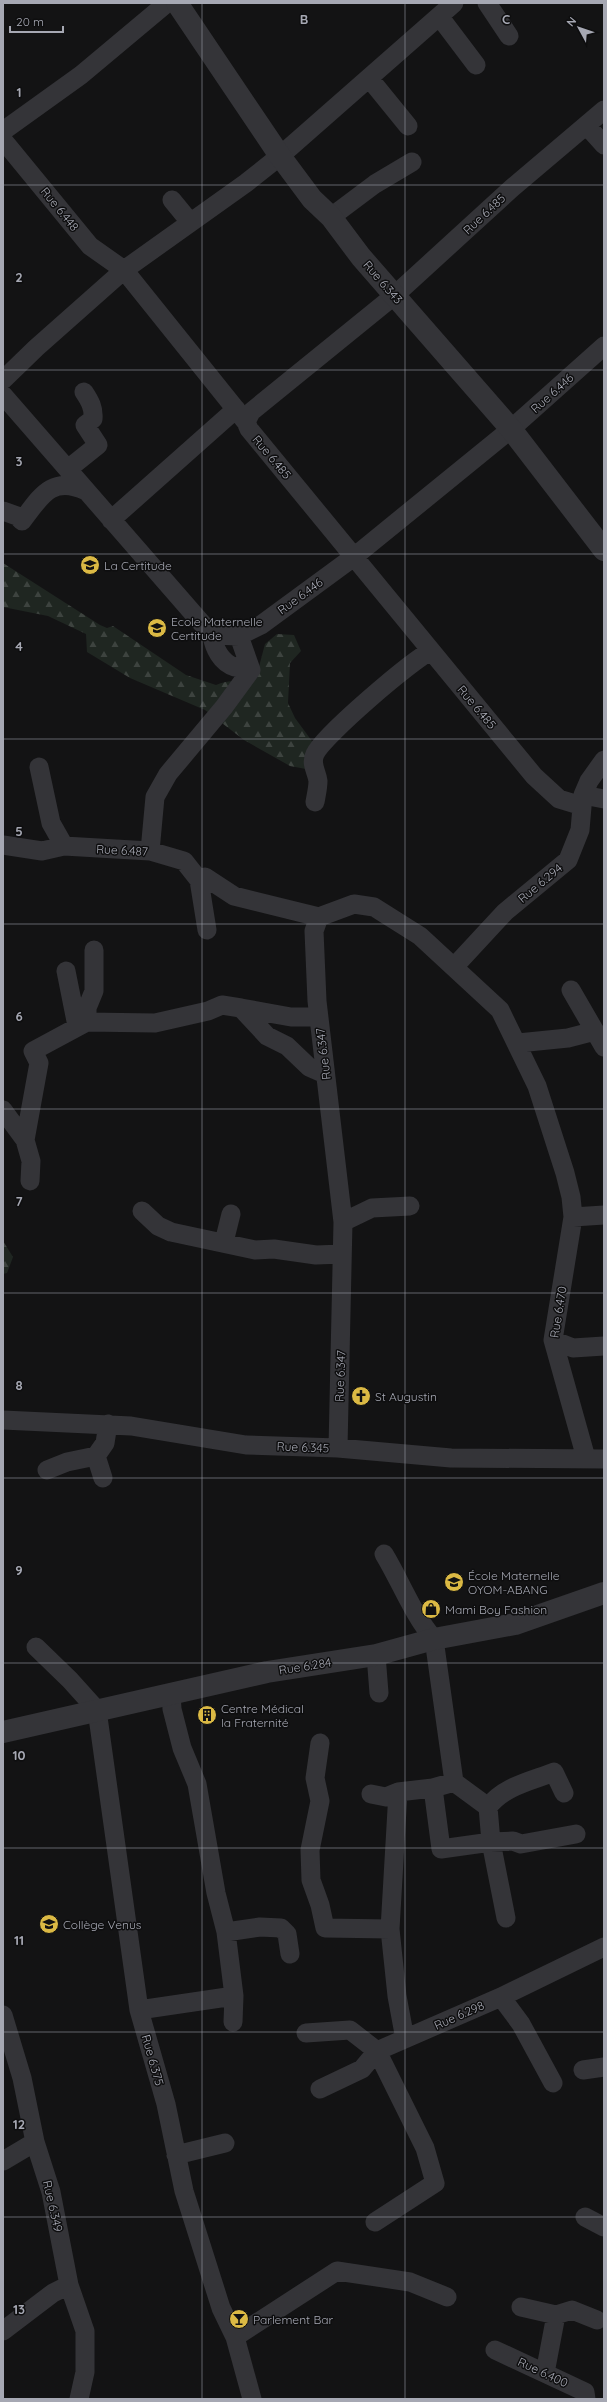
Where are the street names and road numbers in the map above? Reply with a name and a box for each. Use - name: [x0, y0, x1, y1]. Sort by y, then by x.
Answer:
- street label: Rue 6.448: [38, 184, 82, 234]
- street label: Rue 6.485: [460, 191, 508, 237]
- street label: Rue 6.343: [360, 257, 406, 307]
- street label: Rue 6.446: [528, 370, 577, 416]
- street label: Rue 6.485: [249, 432, 295, 482]
- street label: Rue 6.446: [274, 574, 326, 617]
- street label: Rue 6.485: [454, 682, 500, 732]
- street label: Rue 6.487: [96, 841, 148, 859]
- street label: Rue 6.294: [515, 860, 565, 906]
- street label: Rue 6.347: [312, 1027, 334, 1081]
- street label: Rue 6.470: [546, 1285, 570, 1339]
- street label: Rue 6.347: [332, 1350, 348, 1402]
- street label: Rue 6.345: [276, 1439, 330, 1455]
- street label: Rue 6.284: [278, 1654, 332, 1678]
- street label: Rue 6.298: [432, 1997, 486, 2033]
- street label: Rue 6.375: [139, 2033, 167, 2087]
- street label: Rue 6.349: [40, 2179, 66, 2234]
- street label: Rue 6.400: [516, 2354, 570, 2390]

